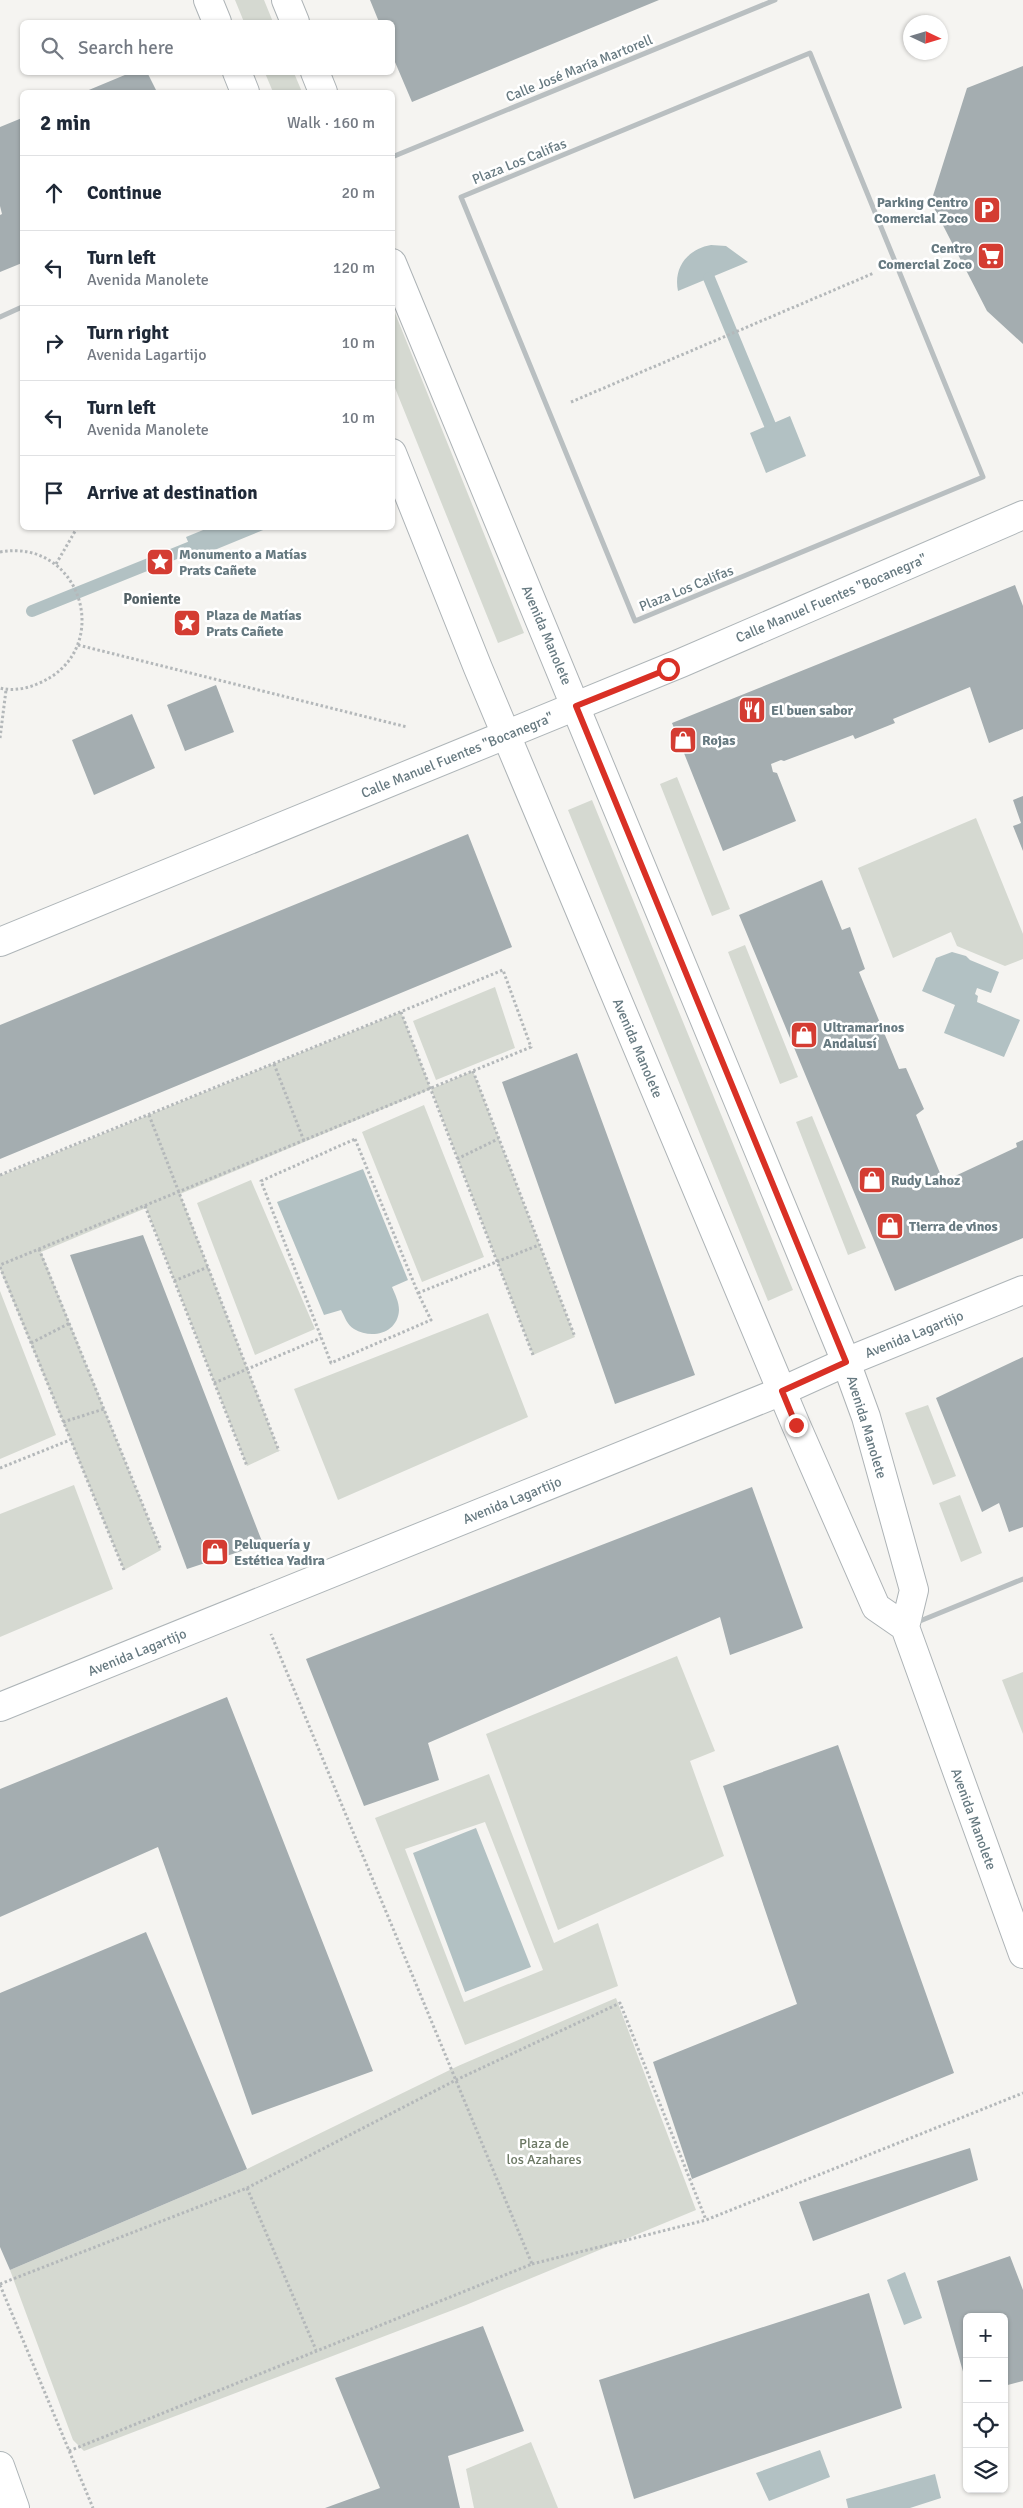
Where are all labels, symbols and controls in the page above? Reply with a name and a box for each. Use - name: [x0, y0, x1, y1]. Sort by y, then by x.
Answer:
- north arrow: [903, 15, 948, 60]
- search box: [20, 20, 395, 75]
- street label: Calle José María Martorell: [503, 31, 655, 106]
- icon: search: [38, 34, 66, 62]
- text: Search here: [78, 36, 174, 60]
- text: 2 min: [40, 110, 91, 136]
- text: Walk · 160 m: [287, 113, 375, 133]
- street label: Plaza Los Califas: [470, 135, 569, 188]
- icon: ahead: [40, 179, 68, 207]
- text: Continue: [87, 181, 162, 205]
- text: 20 m: [341, 183, 375, 203]
- place label: Parking Centro Comercial Zoco: [874, 194, 968, 227]
- parking icon: Parking Centro Comercial Zoco: [972, 195, 1002, 225]
- place label: Centro Comercial Zoco: [878, 240, 972, 273]
- supermarket icon: Centro Comercial Zoco: [976, 241, 1006, 271]
- text: Turn left: [87, 246, 156, 270]
- icon: left: [40, 254, 68, 282]
- text: 120 m: [333, 258, 375, 278]
- text: Avenida Manolete: [87, 270, 209, 290]
- text: Turn right: [87, 321, 169, 345]
- icon: right: [40, 329, 68, 357]
- text: 10 m: [341, 333, 375, 353]
- text: Avenida Lagartijo: [87, 345, 207, 365]
- text: Turn left: [87, 396, 156, 420]
- icon: left: [40, 404, 68, 432]
- text: 10 m: [341, 408, 375, 428]
- text: Avenida Manolete: [87, 420, 209, 440]
- icon: arrive: [40, 479, 68, 507]
- text: Arrive at destination: [87, 481, 258, 505]
- place label: Monumento a Matías Prats Cañete: [179, 546, 307, 579]
- place icon: Monumento a Matías Prats Cañete: [145, 547, 175, 577]
- street label: Calle Manuel Fuentes "Bocanegra": [733, 550, 929, 647]
- street label: Plaza Los Califas: [637, 562, 736, 615]
- street label: Avenida Manolete: [518, 583, 575, 688]
- district label: Poniente: [123, 590, 181, 608]
- place label: Plaza de Matías Prats Cañete: [206, 607, 302, 640]
- place icon: Plaza de Matías Prats Cañete: [172, 608, 202, 638]
- route start: [657, 658, 680, 681]
- restaurant icon: El buen sabor: [737, 695, 767, 725]
- place label: El buen sabor: [771, 702, 853, 719]
- street label: Calle Manuel Fuentes "Bocanegra": [359, 709, 556, 802]
- shop icon: Rojas: [668, 725, 698, 755]
- place label: Rojas: [702, 732, 735, 749]
- street label: Avenida Manolete: [609, 996, 666, 1101]
- place label: Ultramarinos Andalusí: [823, 1019, 904, 1052]
- shop icon: Ultramarinos Andalusí: [789, 1020, 819, 1050]
- shop icon: Rudy Lahoz: [857, 1165, 887, 1195]
- place label: Rudy Lahoz: [891, 1172, 960, 1189]
- shop icon: Tierra de vinos: [875, 1211, 905, 1241]
- place label: Tierra de vinos: [909, 1218, 998, 1235]
- street label: Avenida Lagartijo: [862, 1307, 966, 1362]
- street label: Avenida Manolete: [843, 1374, 890, 1481]
- route end: [785, 1414, 808, 1437]
- street label: Avenida Lagartijo: [460, 1473, 564, 1528]
- place label: Peluquería y Estética Yadira: [234, 1536, 325, 1569]
- shop icon: Peluquería y Estética Yadira: [200, 1537, 230, 1567]
- street label: Avenida Lagartijo: [85, 1625, 189, 1680]
- street label: Avenida Manolete: [947, 1766, 1000, 1872]
- park label: Plaza de los Azahares: [506, 2135, 582, 2168]
- map controls: [963, 2313, 1008, 2493]
- button: +: [963, 2313, 1008, 2358]
- button: −: [963, 2358, 1008, 2403]
- button: locate: [963, 2403, 1008, 2448]
- button: layers: [963, 2448, 1008, 2493]

